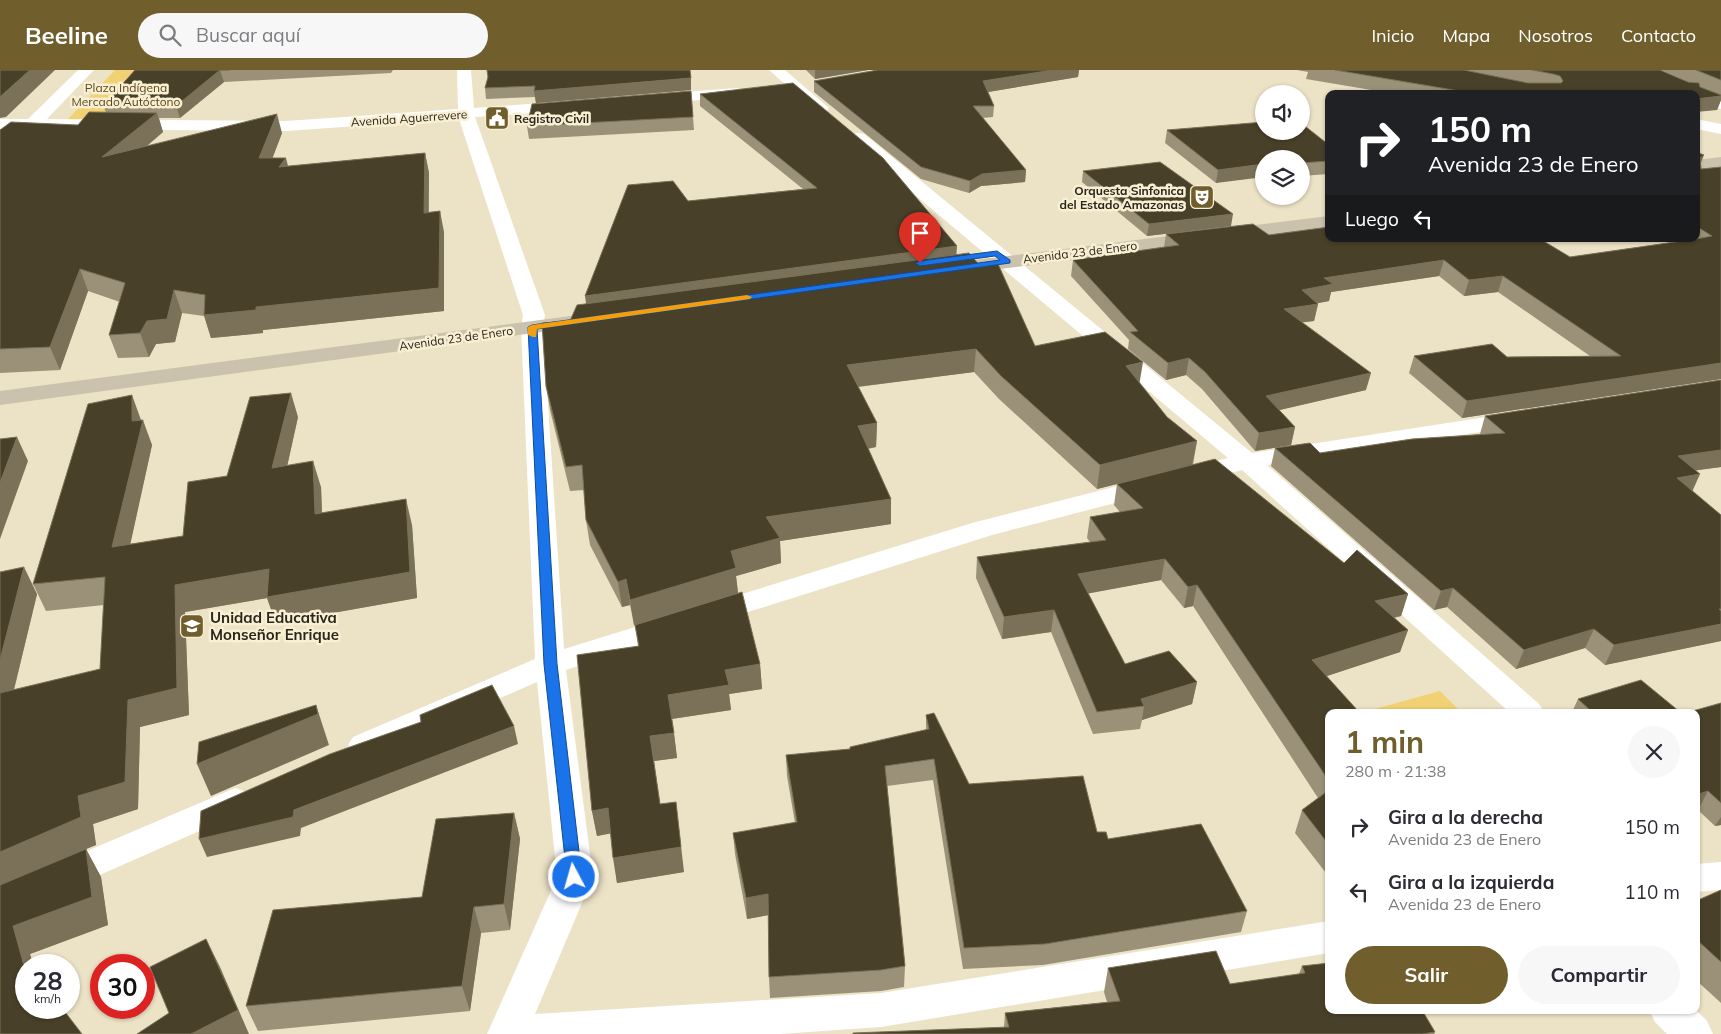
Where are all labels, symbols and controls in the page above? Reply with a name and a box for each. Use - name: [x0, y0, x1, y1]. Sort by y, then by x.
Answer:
- search box: [138, 13, 488, 58]
- text: Beeline: [25, 20, 108, 50]
- icon: search: [156, 21, 184, 49]
- text: Buscar aquí: [196, 23, 300, 47]
- text: Inicio: [1371, 24, 1414, 47]
- text: Mapa: [1442, 24, 1490, 47]
- text: Nosotros: [1518, 24, 1593, 47]
- text: Contacto: [1621, 24, 1696, 47]
- park label: Plaza Indígena Mercado Autóctono: [72, 80, 181, 109]
- map controls: [1255, 85, 1310, 205]
- button: sound: [1255, 85, 1310, 140]
- public building icon: Registro Civil: [484, 105, 510, 131]
- street label: Avenida Aguerrevere: [350, 106, 468, 130]
- text: 150 m: [1428, 107, 1532, 151]
- icon: right: [1345, 110, 1410, 175]
- place label: Registro Civil: [514, 111, 589, 126]
- button: layers: [1255, 150, 1310, 205]
- text: Avenida 23 de Enero: [1428, 150, 1639, 178]
- place label: Orquesta Sinfonica del Estado Amazonas: [1059, 183, 1184, 212]
- theatre icon: Orquesta Sinfonica del Estado Amazonas: [1189, 184, 1215, 210]
- icon: left: [1409, 205, 1437, 233]
- text: Luego: [1345, 207, 1399, 231]
- pin: [899, 212, 941, 263]
- icon: arrive: [906, 219, 934, 247]
- street label: Avenida 23 de Enero: [1022, 238, 1138, 266]
- street label: Avenida 23 de Enero: [398, 323, 514, 353]
- place label: Unidad Educativa Monseñor Enrique: [210, 608, 339, 644]
- school or university icon: Unidad Educativa Monseñor Enrique: [179, 613, 205, 639]
- text: 1 min: [1345, 723, 1424, 761]
- button: close: [1628, 726, 1680, 778]
- text: 280 m · 21:38: [1345, 761, 1446, 781]
- text: Gira a la derecha: [1388, 805, 1543, 829]
- icon: right: [1345, 813, 1373, 841]
- text: 150 m: [1624, 815, 1680, 839]
- text: Avenida 23 de Enero: [1388, 829, 1541, 849]
- position arrow: [547, 850, 599, 902]
- text: Gira a la izquierda: [1388, 870, 1554, 894]
- icon: left: [1345, 878, 1373, 906]
- text: 110 m: [1624, 880, 1680, 904]
- text: Avenida 23 de Enero: [1388, 894, 1541, 914]
- button: Salir: [1345, 946, 1508, 1004]
- button: Compartir: [1518, 946, 1680, 1004]
- speed limit sign: 30: [90, 954, 155, 1019]
- text: 28: [32, 965, 63, 996]
- text: km/h: [34, 991, 61, 1006]

